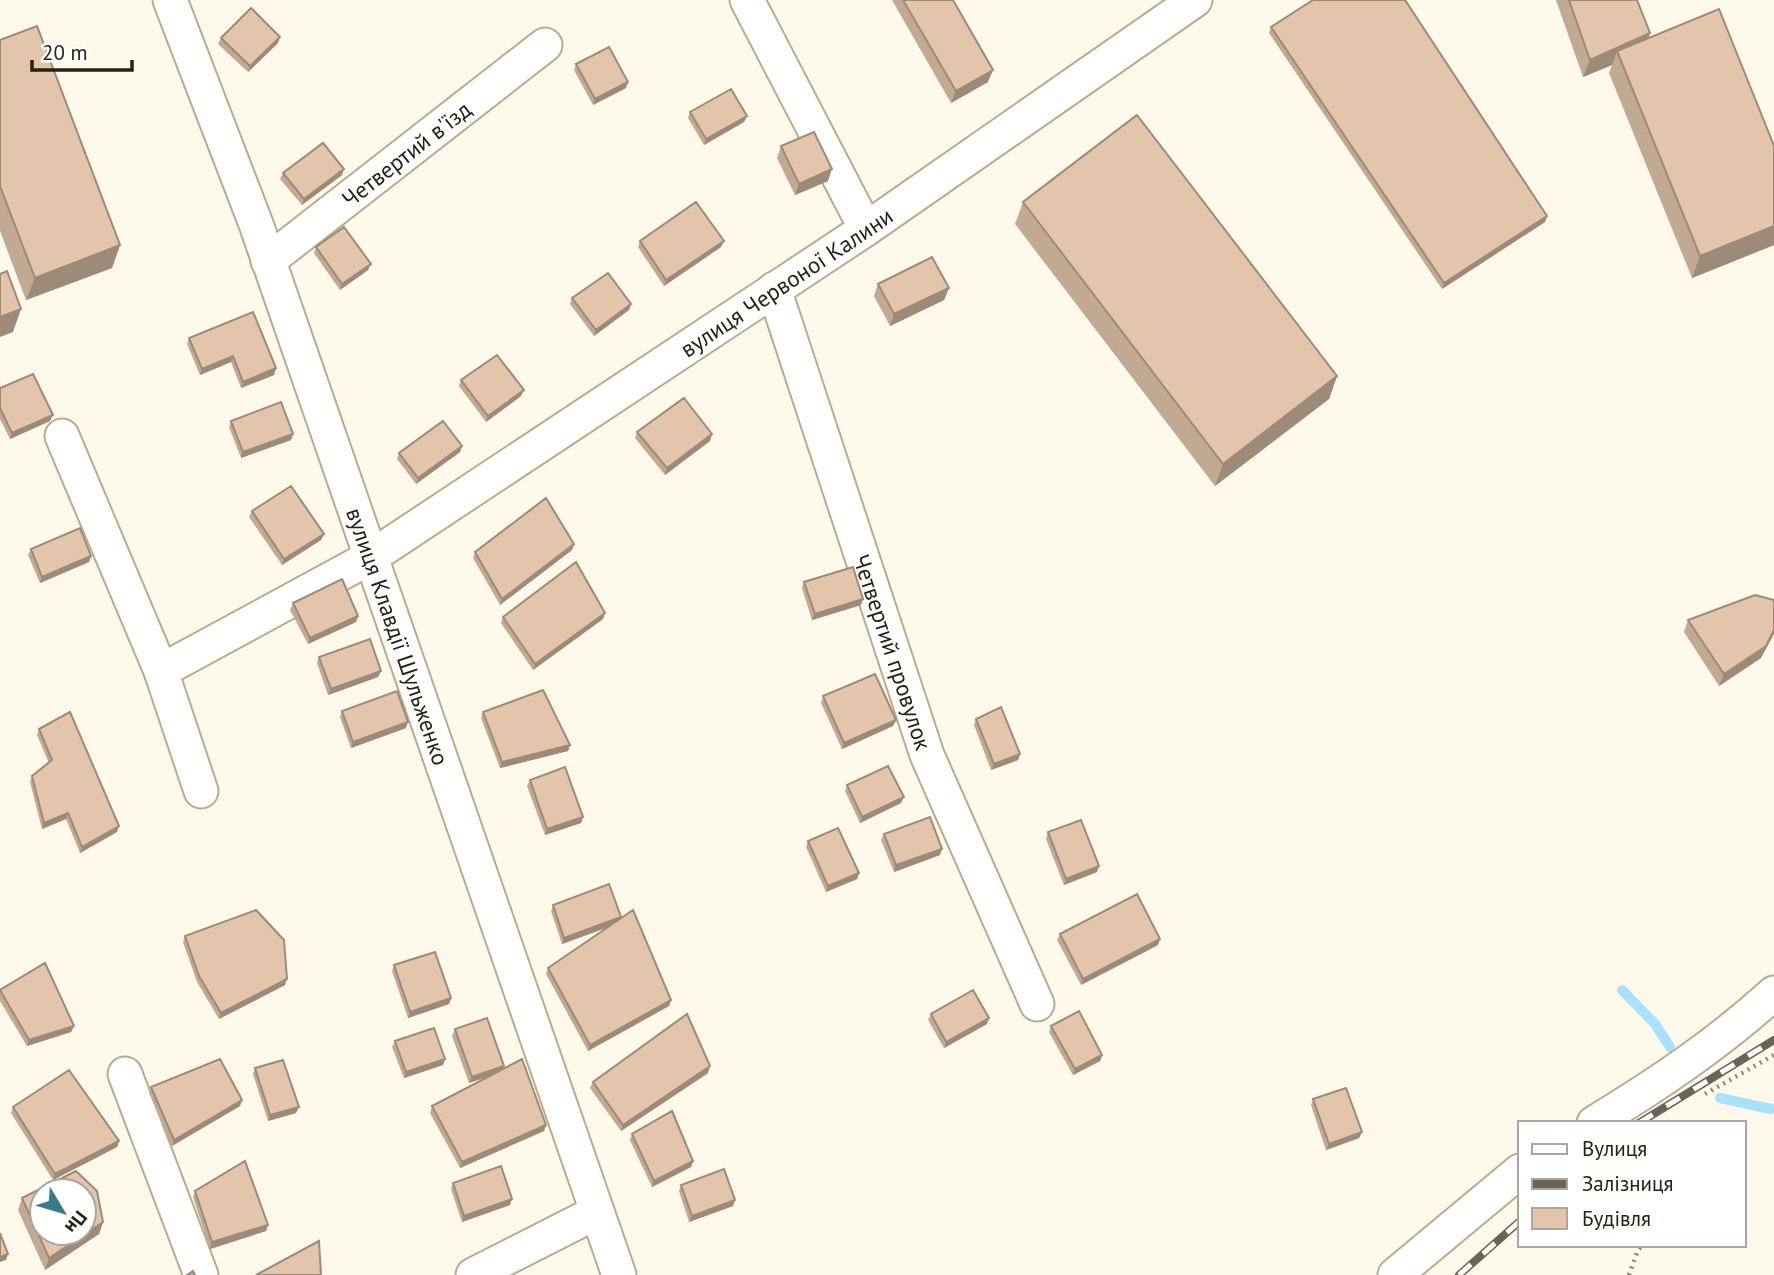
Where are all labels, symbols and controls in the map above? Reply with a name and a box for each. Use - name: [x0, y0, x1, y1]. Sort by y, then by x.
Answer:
- scale bar: [32, 28, 131, 72]
- text: 20 m: [42, 39, 88, 66]
- street label: Четвертий в'їзд: [336, 94, 476, 213]
- street label: вулиця Червоної Калини: [674, 201, 898, 363]
- street label: вулиця Клавдії Шульженко: [341, 504, 456, 769]
- street label: Четвертий провулок: [848, 550, 939, 754]
- legend: [1518, 1121, 1746, 1247]
- text: Вулиця: [1582, 1135, 1647, 1162]
- text: Залізниця: [1582, 1170, 1674, 1197]
- north arrow: [28, 1177, 98, 1247]
- text: Будівля: [1582, 1205, 1651, 1232]
- text: Пн: [60, 1206, 93, 1239]

